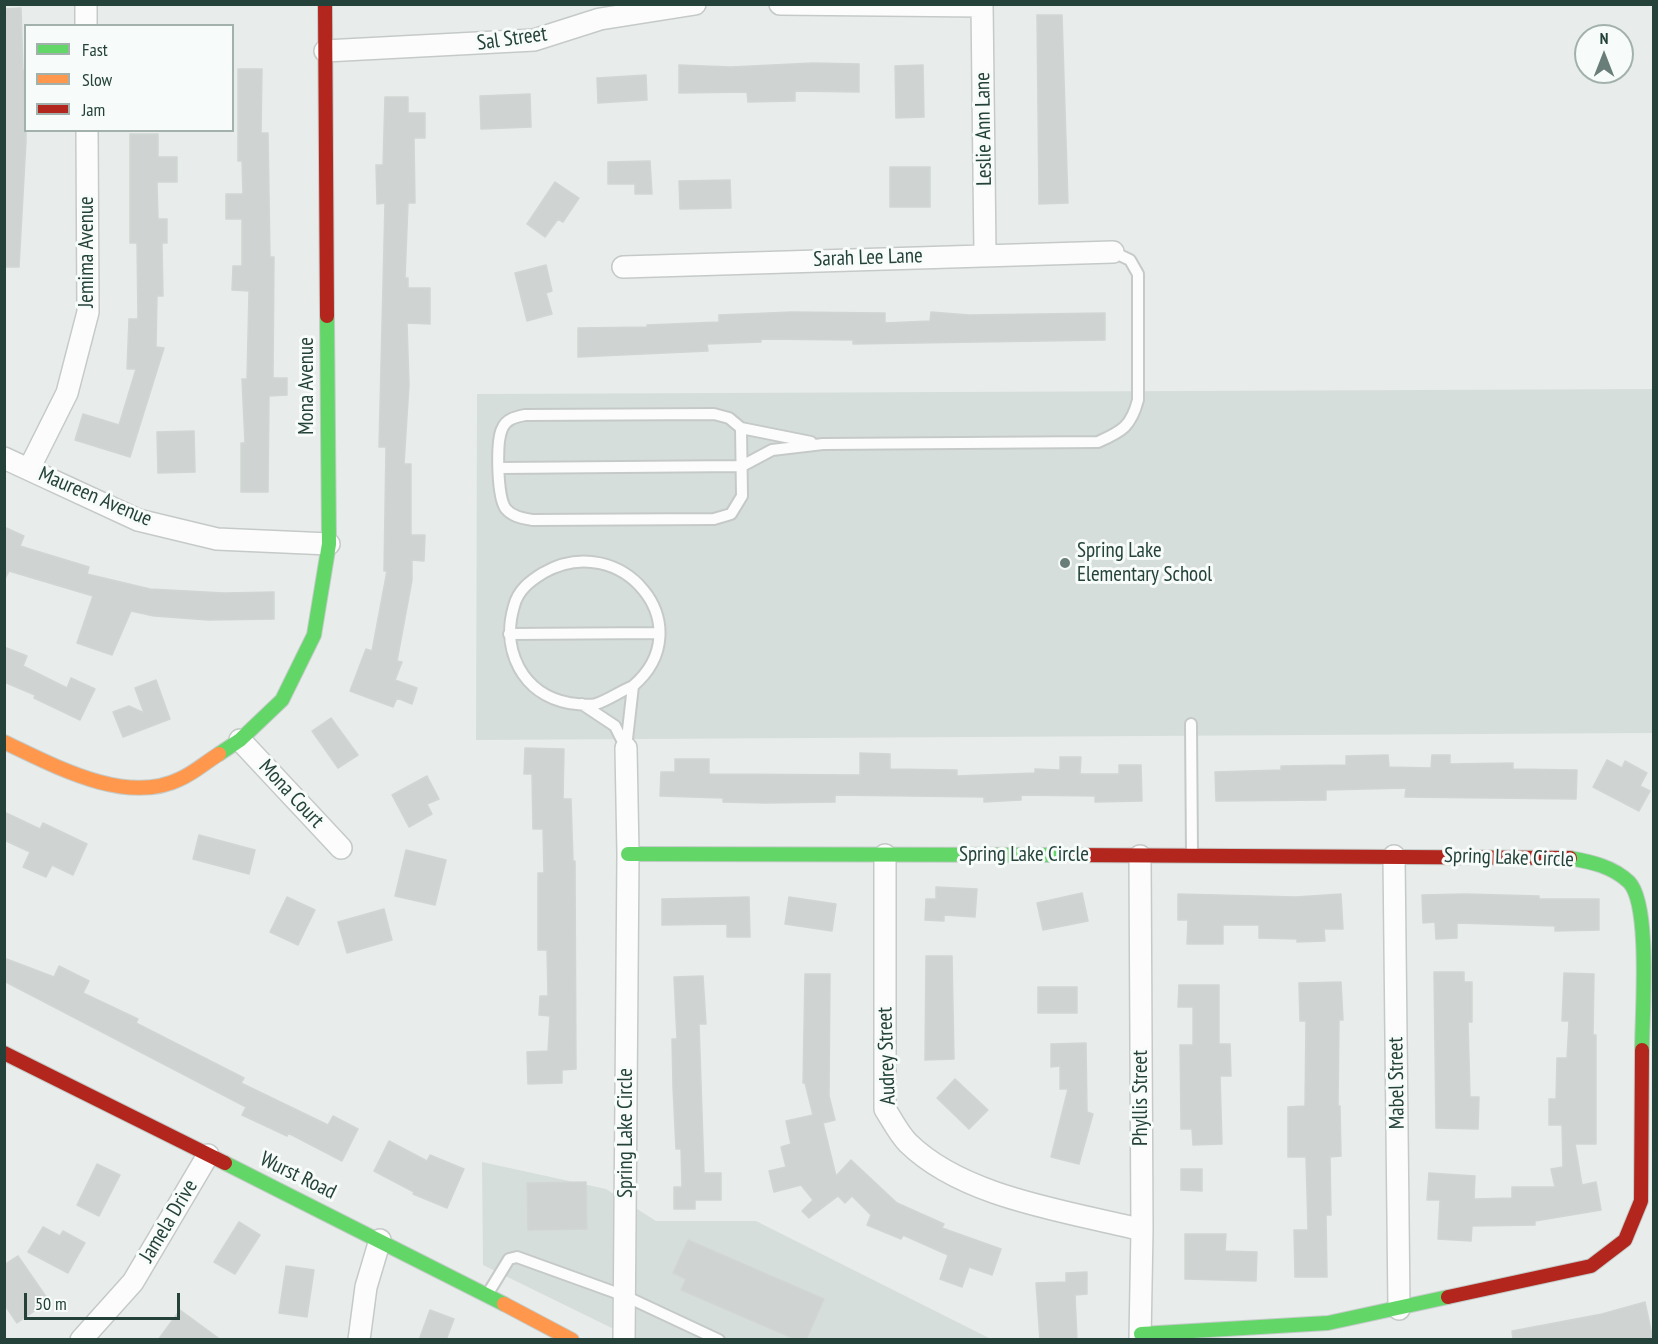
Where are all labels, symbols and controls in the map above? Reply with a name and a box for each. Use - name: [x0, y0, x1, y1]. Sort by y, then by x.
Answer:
- street label: Sal Street: [475, 22, 549, 56]
- legend: [24, 24, 234, 132]
- north arrow: [1574, 24, 1634, 84]
- text: N: [1600, 28, 1608, 48]
- text: Fast: [82, 38, 108, 61]
- text: Slow: [82, 68, 112, 91]
- street label: Leslie Ann Lane: [970, 72, 998, 186]
- text: Jam: [82, 98, 105, 121]
- street label: Jemima Avenue: [74, 196, 100, 308]
- street label: Sarah Lee Lane: [813, 243, 923, 273]
- street label: Mona Avenue: [294, 337, 320, 435]
- street label: Maureen Avenue: [35, 462, 155, 532]
- place label: Spring Lake Elementary School: [1077, 538, 1212, 588]
- marker: Spring Lake Elementary School: [1058, 556, 1072, 570]
- street label: Mona Court: [253, 755, 329, 833]
- street label: Spring Lake Circle: [959, 842, 1089, 868]
- street label: Spring Lake Circle: [1444, 843, 1574, 873]
- street label: Audrey Street: [873, 1007, 901, 1105]
- street label: Mabel Street: [1384, 1037, 1410, 1129]
- street label: Phyllis Street: [1128, 1050, 1154, 1146]
- street label: Spring Lake Circle: [613, 1068, 639, 1198]
- street label: Wurst Road: [256, 1147, 340, 1205]
- street label: Jamela Drive: [135, 1175, 203, 1267]
- scale bar: [27, 1281, 183, 1319]
- text: 50 m: [35, 1292, 67, 1315]

